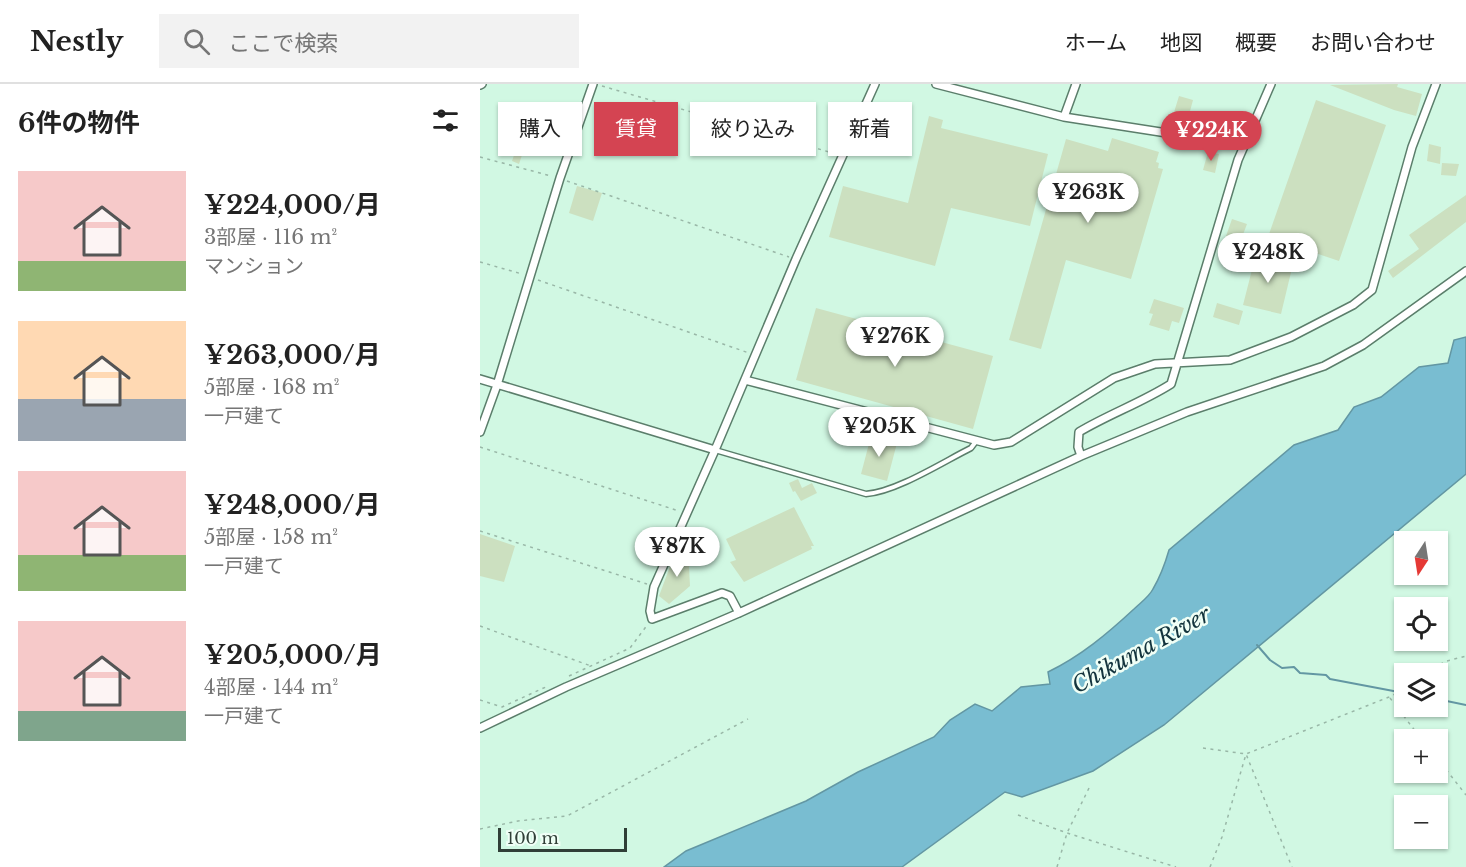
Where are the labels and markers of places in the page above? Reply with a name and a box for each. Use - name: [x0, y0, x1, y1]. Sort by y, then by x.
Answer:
- pin: ¥224K: [1169, 111, 1253, 162]
- pin: ¥263K: [1046, 173, 1130, 224]
- pin: ¥248K: [1226, 233, 1310, 284]
- pin: ¥276K: [853, 317, 937, 368]
- pin: ¥205K: [837, 407, 921, 458]
- pin: ¥87K: [641, 527, 713, 578]

